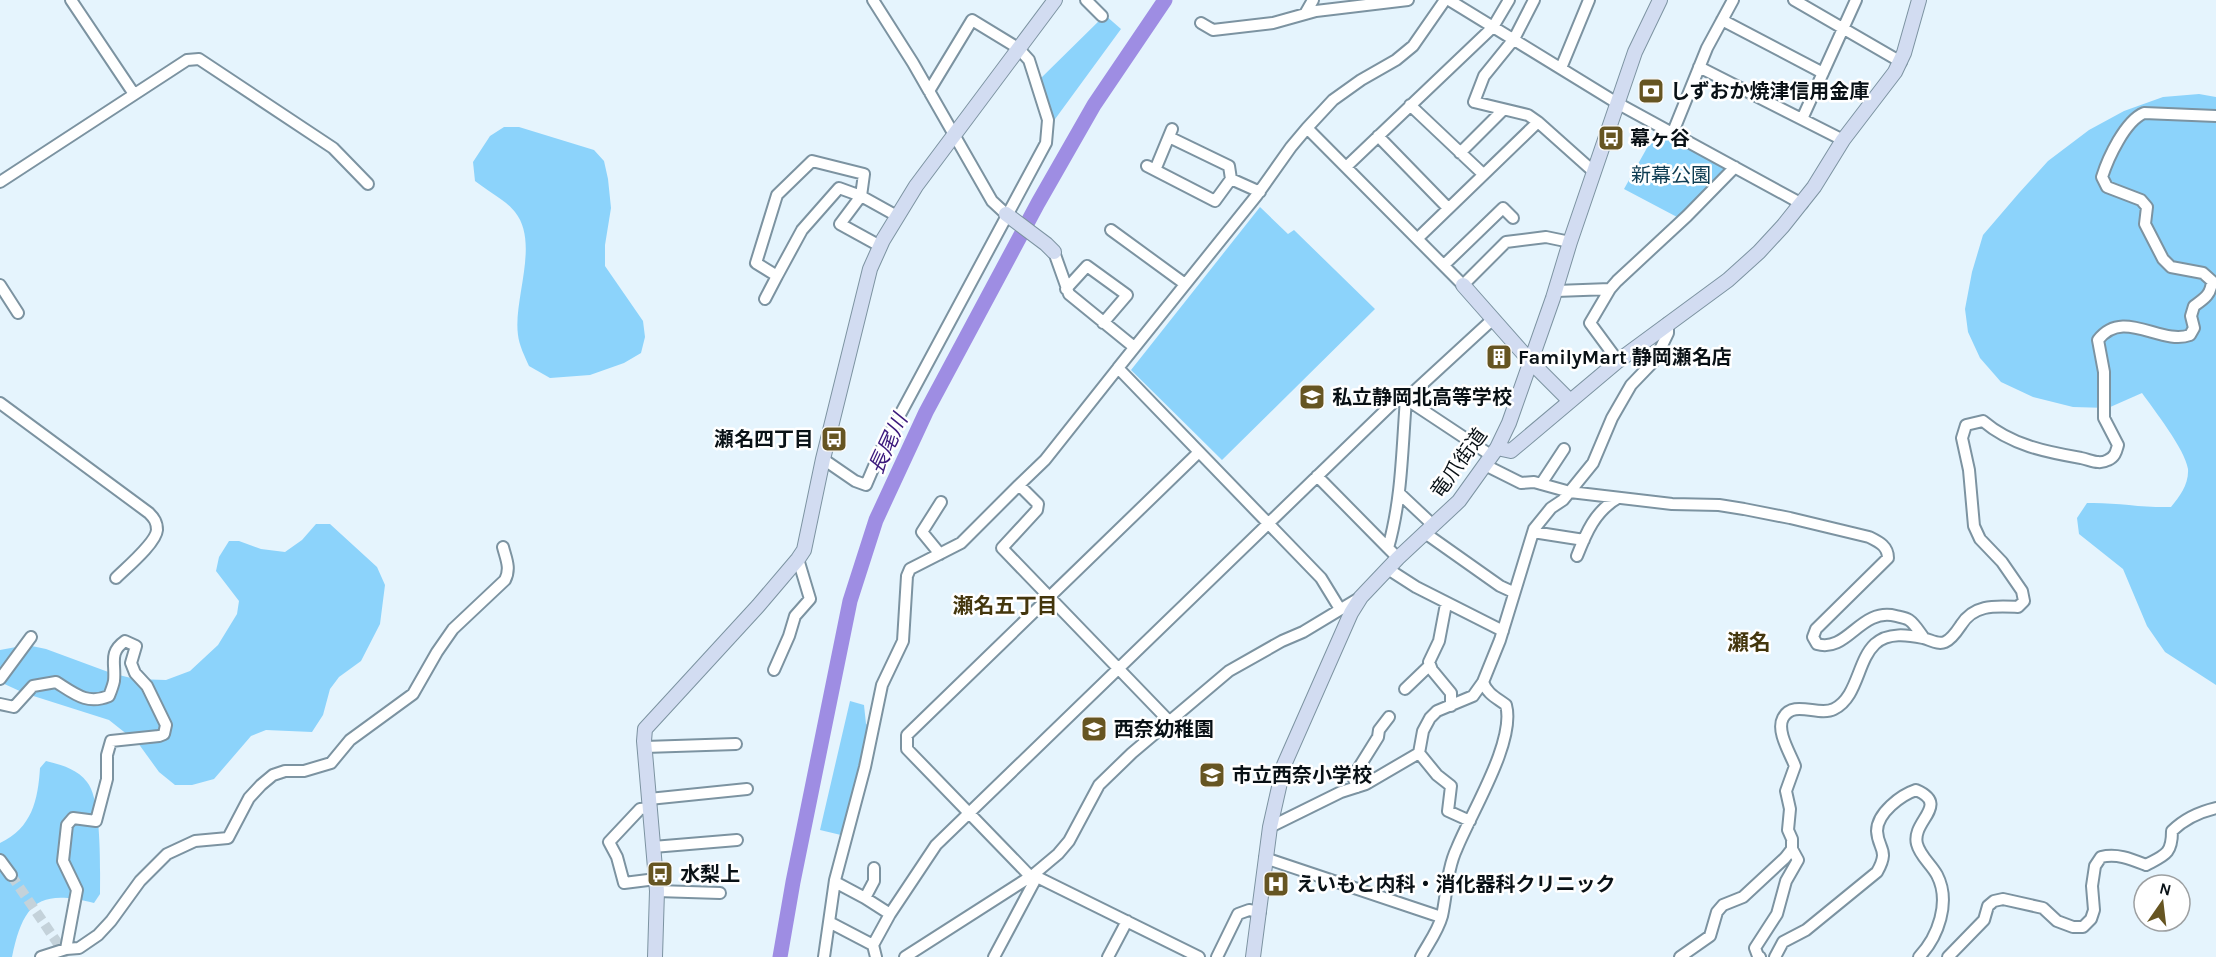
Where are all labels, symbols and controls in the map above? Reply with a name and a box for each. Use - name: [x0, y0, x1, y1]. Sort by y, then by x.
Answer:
- bank icon: しずおか焼津信用金庫: [1636, 76, 1666, 106]
- place label: しずおか焼津信用金庫: [1670, 80, 1870, 103]
- bus stop icon: 幕ヶ谷: [1596, 123, 1626, 153]
- place label: 幕ヶ谷: [1630, 127, 1690, 150]
- park label: 新幕公園: [1631, 164, 1711, 187]
- building icon: FamilyMart 静岡瀬名店: [1484, 342, 1514, 372]
- place label: FamilyMart 静岡瀬名店: [1518, 346, 1732, 369]
- school or university icon: 私立静岡北高等学校: [1297, 382, 1327, 412]
- place label: 私立静岡北高等学校: [1332, 386, 1512, 409]
- water label: 長尾川: [864, 409, 913, 478]
- bus stop icon: 瀬名四丁目: [819, 424, 849, 454]
- street label: 竜爪街道: [1426, 424, 1492, 502]
- place label: 瀬名四丁目: [714, 428, 814, 451]
- district label: 瀬名五丁目: [953, 594, 1058, 618]
- district label: 瀬名: [1727, 630, 1771, 656]
- school or university icon: 西奈幼稚園: [1079, 714, 1109, 744]
- place label: 西奈幼稚園: [1114, 718, 1214, 741]
- school or university icon: 市立西奈小学校: [1197, 760, 1227, 790]
- place label: 市立西奈小学校: [1232, 764, 1372, 787]
- bus stop icon: 水梨上: [645, 859, 675, 889]
- place label: 水梨上: [680, 863, 740, 886]
- hospital icon: えいもと内科・消化器科クリニック: [1261, 869, 1291, 899]
- place label: えいもと内科・消化器科クリニック: [1296, 873, 1616, 896]
- north arrow: [2132, 873, 2192, 933]
- text: N: [2158, 878, 2173, 900]

